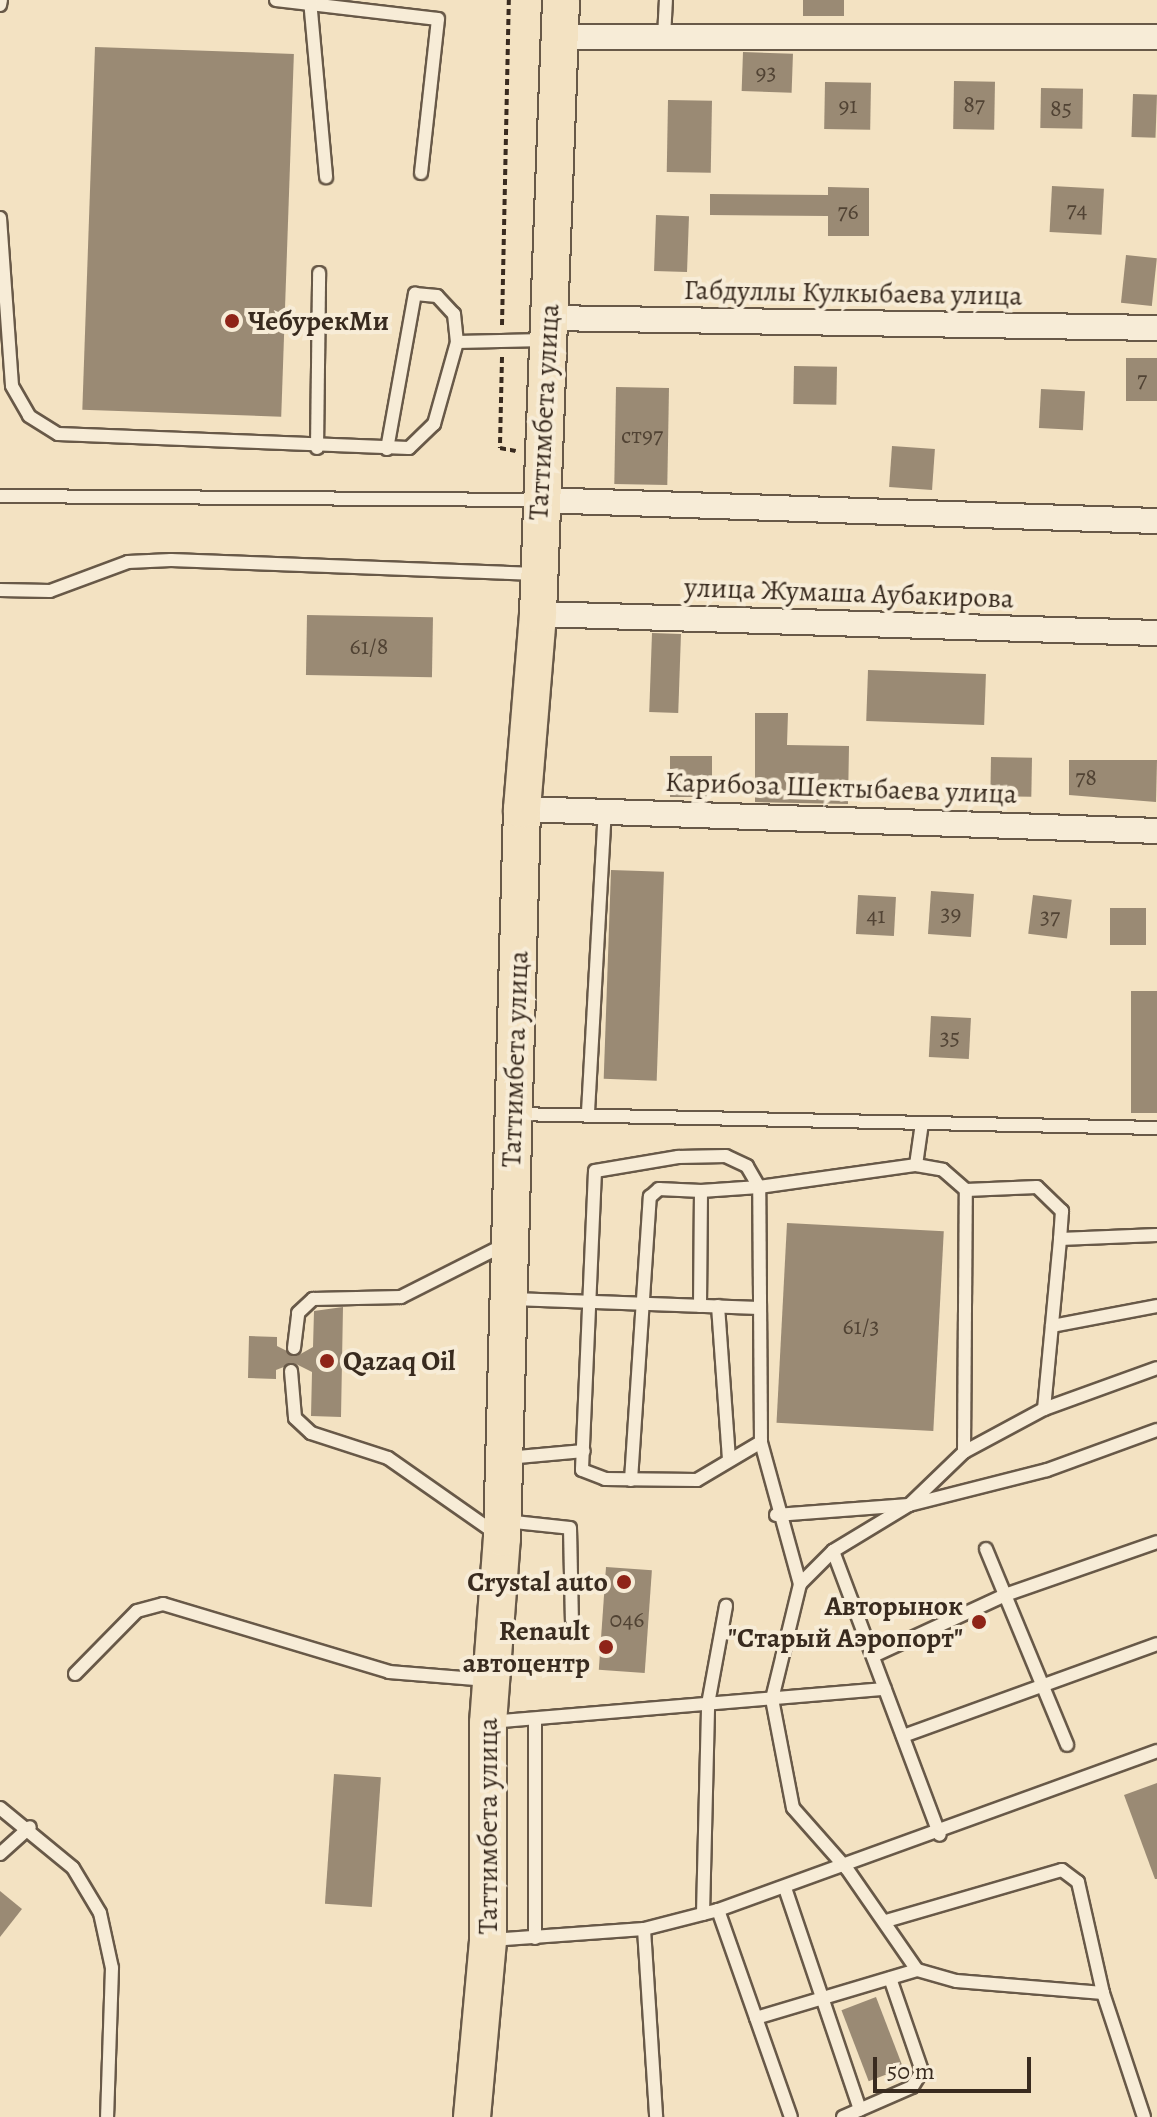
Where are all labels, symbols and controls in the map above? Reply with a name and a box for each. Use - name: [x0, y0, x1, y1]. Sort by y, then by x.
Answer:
- house number: 93: [756, 59, 776, 87]
- house number: 87: [963, 91, 985, 119]
- house number: 91: [838, 92, 858, 120]
- house number: 85: [1050, 95, 1072, 123]
- house number: 74: [1067, 196, 1087, 224]
- house number: 76: [837, 198, 859, 226]
- street label: Габдуллы Кулкыбаева улица: [683, 273, 1023, 313]
- street label: Таттимбета улица: [522, 303, 566, 521]
- place label: ЧебурекМи: [248, 304, 389, 338]
- marker: ЧебурекМи: [223, 312, 241, 330]
- house number: 7: [1137, 366, 1147, 394]
- house number: ст97: [621, 422, 663, 450]
- street label: улица Жумаша Аубакирова: [684, 570, 1014, 616]
- house number: 61/8: [350, 633, 388, 661]
- house number: 78: [1075, 764, 1097, 792]
- street label: Карибоза Шектыбаева улица: [664, 765, 1018, 811]
- house number: 39: [941, 900, 961, 928]
- house number: 41: [866, 902, 886, 930]
- house number: 37: [1040, 903, 1060, 931]
- street label: Таттимбета улица: [494, 950, 536, 1168]
- house number: 35: [940, 1024, 960, 1052]
- house number: 61/3: [842, 1313, 880, 1341]
- place label: Qazaq Oil: [343, 1344, 455, 1378]
- marker: Qazaq Oil: [318, 1352, 336, 1370]
- place label: Crystal auto: [467, 1565, 608, 1599]
- marker: Crystal auto: [615, 1573, 633, 1591]
- place label: Авторынок "Старый Аэропорт": [728, 1589, 963, 1655]
- house number: 046: [610, 1606, 644, 1634]
- marker: Авторынок "Старый Аэропорт": [970, 1613, 988, 1631]
- place label: Renault автоцентр: [463, 1614, 590, 1680]
- marker: Renault автоцентр: [597, 1638, 615, 1656]
- street label: Таттимбета улица: [471, 1718, 505, 1934]
- scale bar: [877, 2041, 1035, 2091]
- text: 50 m: [887, 2055, 935, 2087]

